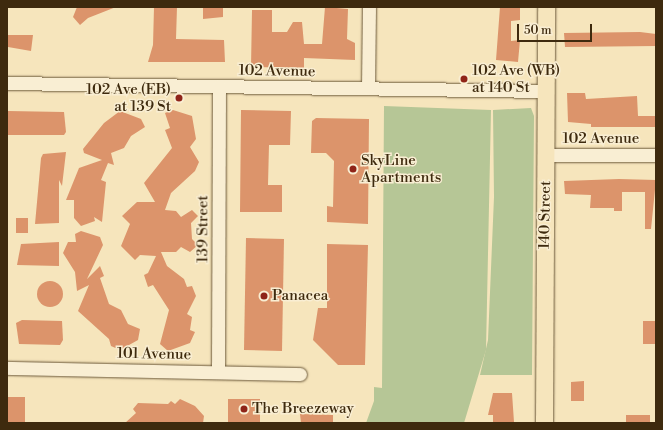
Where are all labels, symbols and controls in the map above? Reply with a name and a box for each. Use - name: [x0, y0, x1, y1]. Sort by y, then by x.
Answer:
- scale bar: [519, 16, 594, 42]
- text: 50 m: [524, 23, 552, 38]
- street label: 102 Avenue: [238, 61, 316, 81]
- place label: 102 Ave (WB) at 140 St: [472, 61, 560, 96]
- marker: 102 Ave (WB) at 140 St: [459, 74, 469, 84]
- place label: 102 Ave (EB) at 139 St: [86, 80, 171, 115]
- marker: 102 Ave (EB) at 139 St: [174, 93, 184, 103]
- street label: 102 Avenue: [563, 130, 639, 148]
- place label: SkyLine Apartments: [361, 151, 441, 186]
- marker: SkyLine Apartments: [348, 164, 358, 174]
- street label: 140 Street: [535, 181, 555, 249]
- street label: 139 Street: [194, 195, 212, 263]
- place label: Panacea: [272, 287, 328, 305]
- marker: Panacea: [259, 291, 269, 301]
- street label: 101 Avenue: [117, 344, 191, 364]
- place label: The Breezeway: [252, 400, 354, 418]
- marker: The Breezeway: [239, 404, 249, 414]

